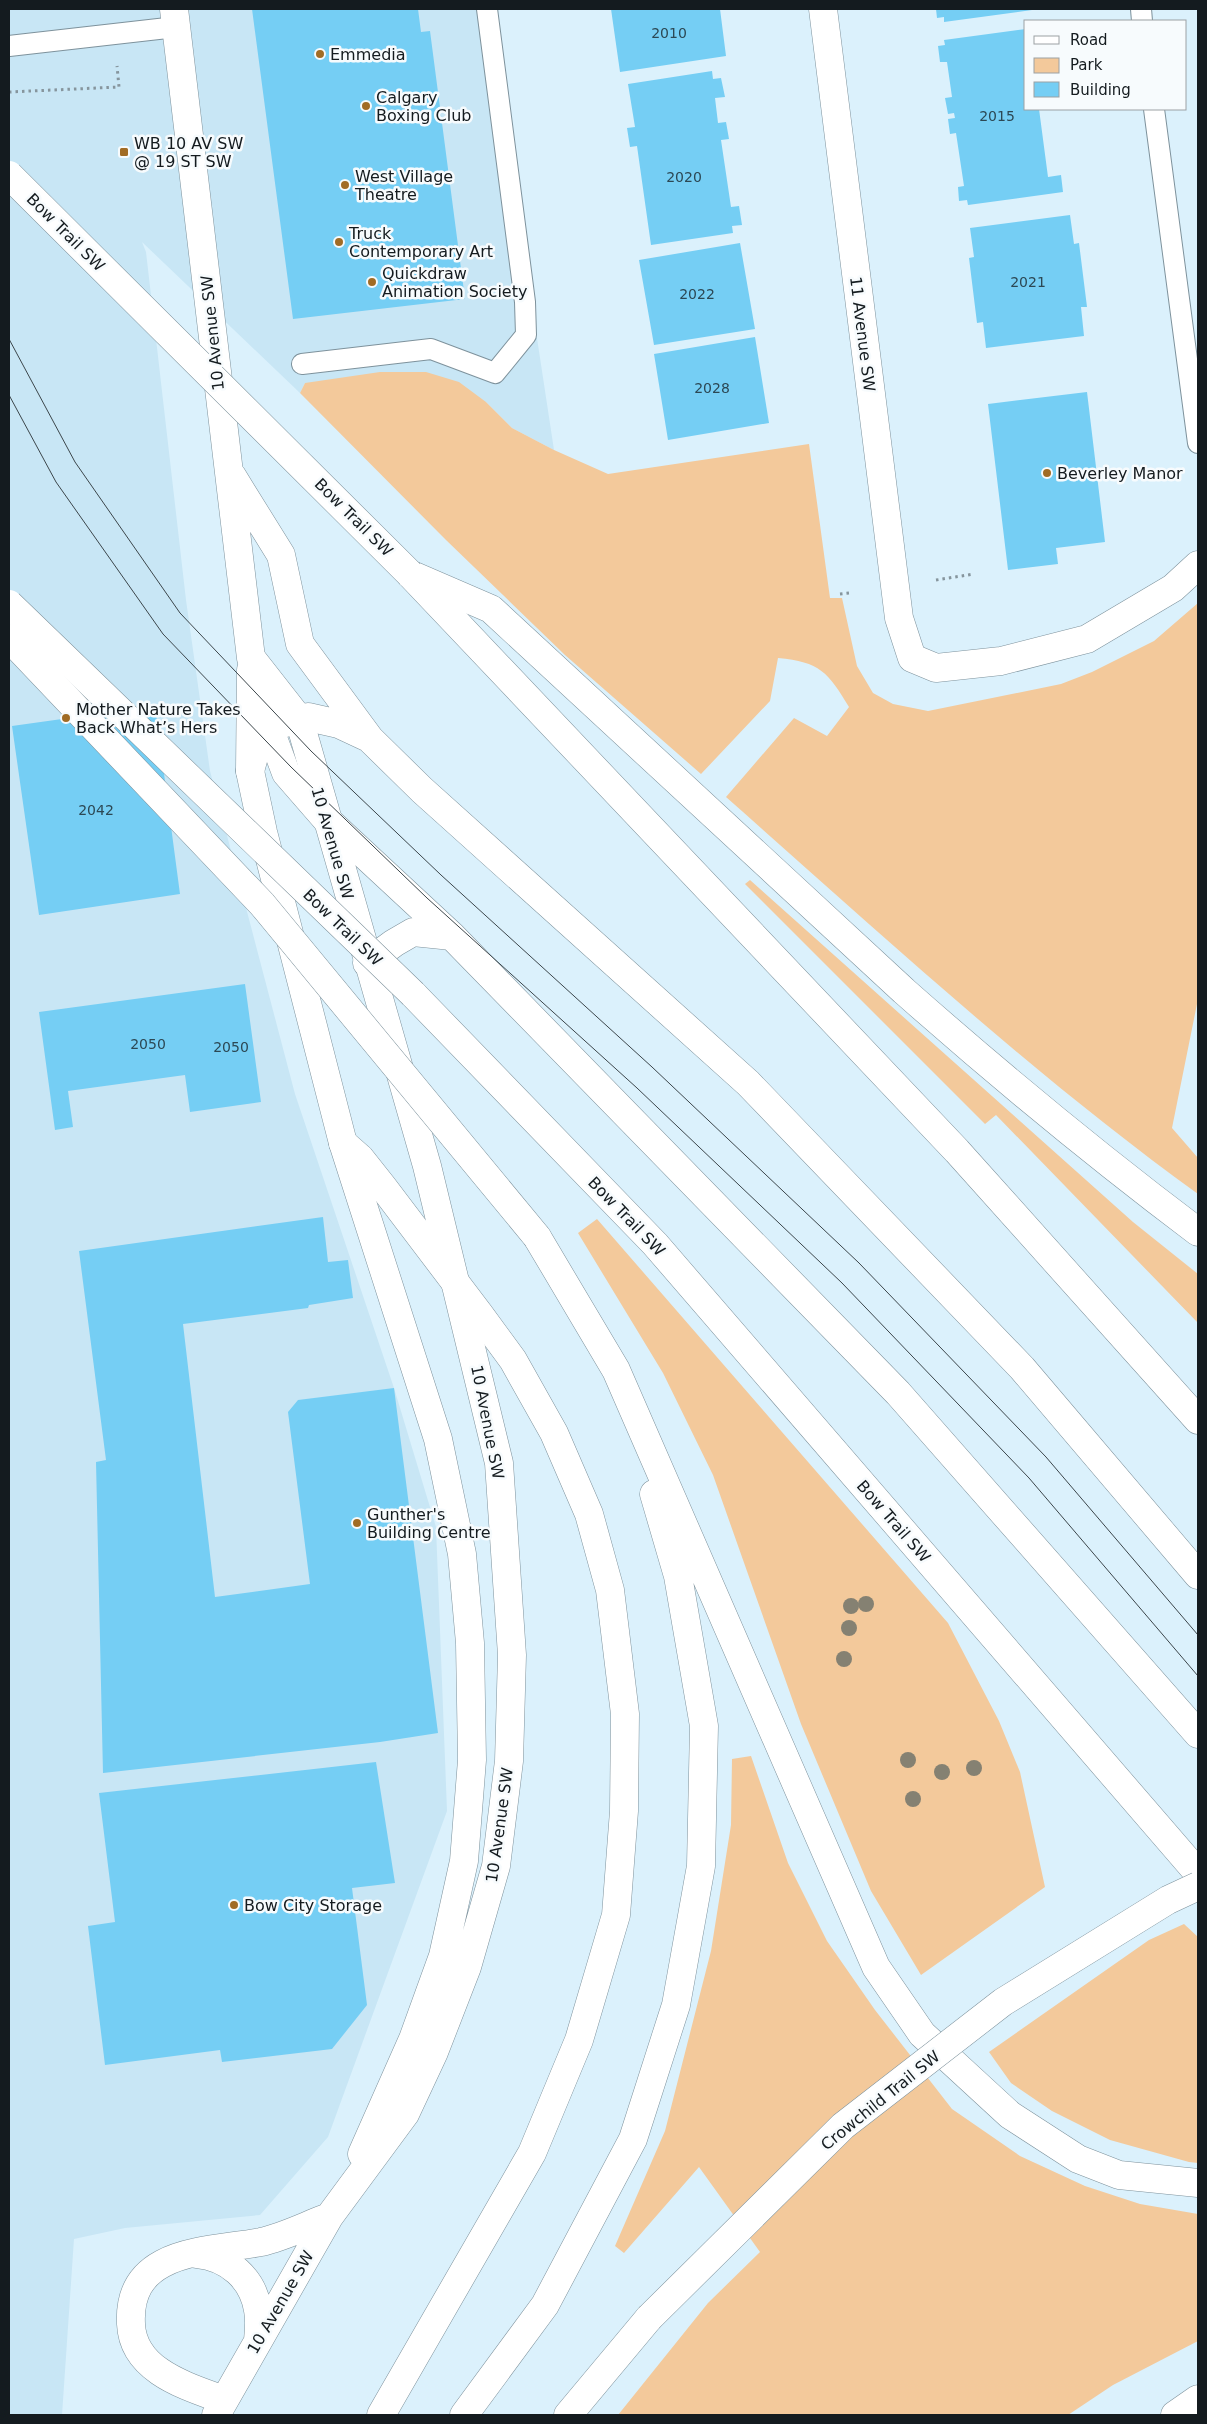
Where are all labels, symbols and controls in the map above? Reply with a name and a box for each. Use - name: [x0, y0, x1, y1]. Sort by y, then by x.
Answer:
- legend: [1024, 20, 1187, 110]
- house number: 2010: [651, 25, 687, 41]
- text: Road: [1070, 31, 1108, 49]
- place label: Emmedia: [330, 45, 406, 64]
- marker: Emmedia: [314, 48, 326, 60]
- text: Park: [1070, 56, 1103, 74]
- text: Building: [1070, 81, 1131, 99]
- place label: Calgary Boxing Club: [376, 88, 471, 125]
- marker: Calgary Boxing Club: [360, 100, 372, 112]
- house number: 2015: [979, 108, 1015, 124]
- place label: WB 10 AV SW @ 19 ST SW: [134, 134, 243, 171]
- marker: WB 10 AV SW @ 19 ST SW: [118, 146, 130, 158]
- place label: West Village Theatre: [354, 167, 453, 204]
- house number: 2020: [666, 169, 702, 185]
- marker: West Village Theatre: [339, 179, 351, 191]
- street label: Bow Trail SW: [23, 189, 109, 276]
- place label: Truck Contemporary Art: [348, 224, 493, 261]
- marker: Truck Contemporary Art: [333, 236, 345, 248]
- place label: Quickdraw Animation Society: [382, 264, 527, 301]
- street label: 10 Avenue SW: [197, 274, 228, 392]
- house number: 2021: [1010, 274, 1046, 290]
- street label: 11 Avenue SW: [846, 275, 879, 393]
- marker: Quickdraw Animation Society: [366, 276, 378, 288]
- house number: 2022: [679, 286, 715, 302]
- house number: 2028: [694, 380, 730, 396]
- place label: Beverley Manor: [1057, 464, 1183, 483]
- marker: Beverley Manor: [1041, 467, 1053, 479]
- street label: Bow Trail SW: [311, 474, 397, 561]
- place label: Mother Nature Takes Back What’s Hers: [76, 700, 241, 737]
- marker: Mother Nature Takes Back What’s Hers: [60, 712, 72, 724]
- street label: 10 Avenue SW: [307, 785, 358, 902]
- house number: 2042: [78, 802, 114, 818]
- street label: Bow Trail SW: [299, 885, 386, 970]
- house number: 2050: [130, 1036, 166, 1052]
- house number: 2050: [213, 1039, 249, 1055]
- street label: Bow Trail SW: [584, 1173, 669, 1260]
- street label: 10 Avenue SW: [467, 1363, 508, 1481]
- street label: Bow Trail SW: [853, 1476, 935, 1566]
- place label: Gunther's Building Centre: [367, 1505, 491, 1542]
- marker: Gunther's Building Centre: [351, 1517, 363, 1529]
- street label: 10 Avenue SW: [482, 1766, 517, 1884]
- place label: Bow City Storage: [244, 1896, 382, 1915]
- marker: Bow City Storage: [228, 1899, 240, 1911]
- street label: Crowchild Trail SW: [817, 2047, 944, 2154]
- street label: 10 Avenue SW: [243, 2247, 318, 2357]

